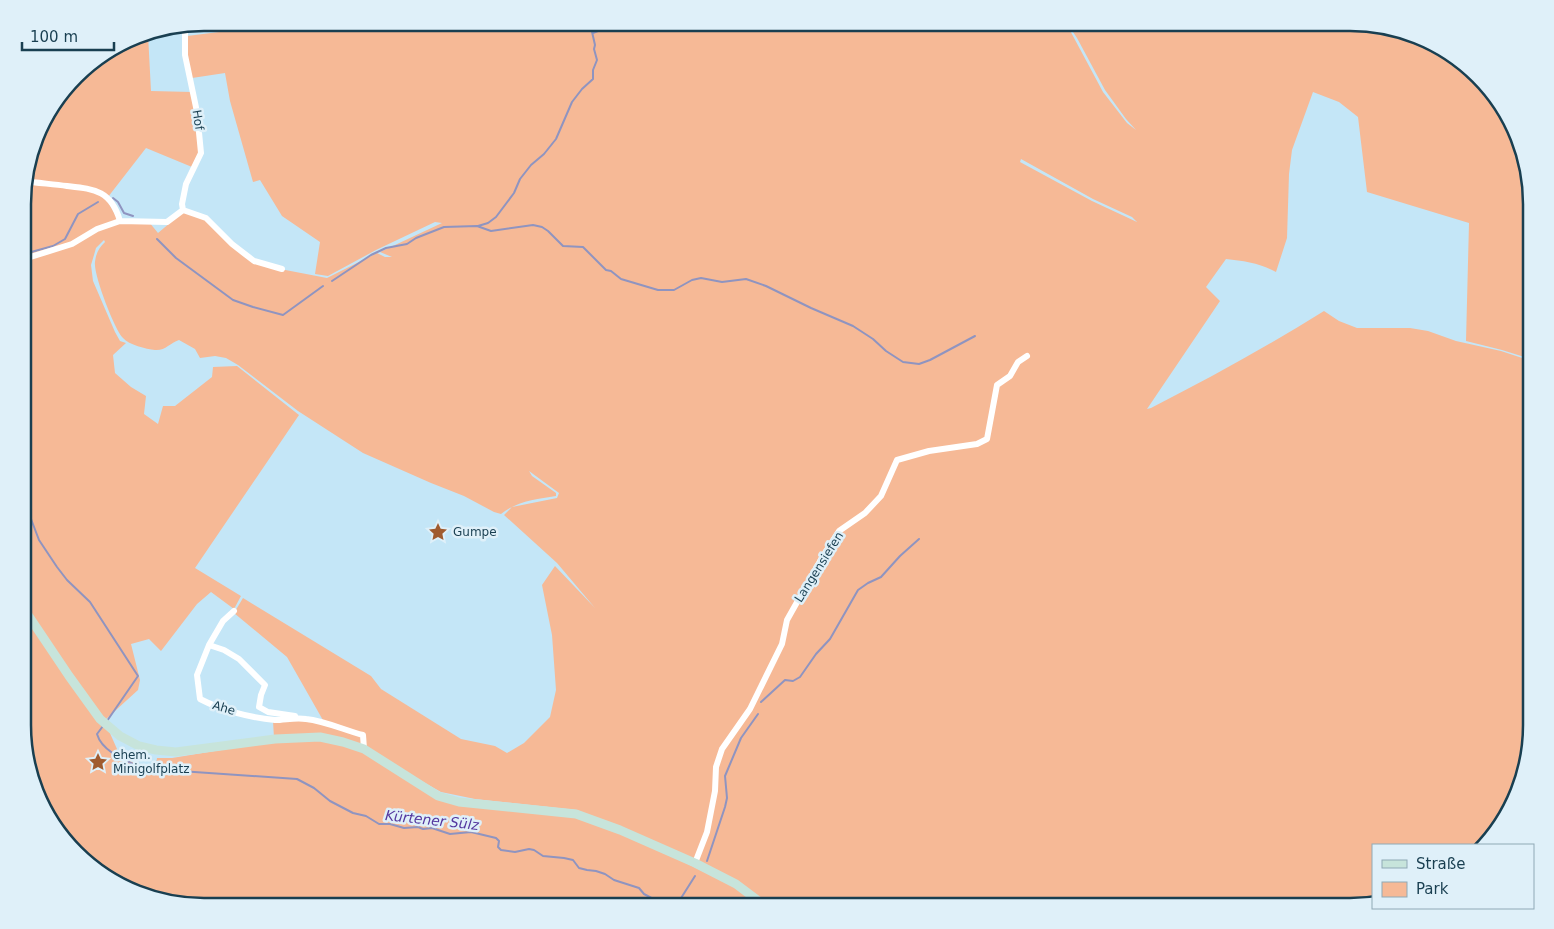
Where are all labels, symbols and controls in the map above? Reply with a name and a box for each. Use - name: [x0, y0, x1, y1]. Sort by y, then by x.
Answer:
- scale bar: [22, 20, 115, 52]
- text: 100 m: [30, 28, 78, 46]
- street label: Hof: [189, 109, 207, 132]
- place icon: Gumpe: [427, 521, 449, 543]
- place label: Gumpe: [453, 525, 497, 539]
- street label: Langensiefen: [792, 529, 846, 605]
- street label: Ahe: [211, 698, 237, 718]
- place label: ehem. Minigolfplatz: [113, 748, 189, 776]
- place icon: ehem. Minigolfplatz: [87, 751, 109, 773]
- water label: Kürtener Sülz: [384, 807, 480, 833]
- legend: [1372, 844, 1534, 909]
- text: Straße: [1416, 855, 1465, 873]
- text: Park: [1416, 880, 1449, 898]

